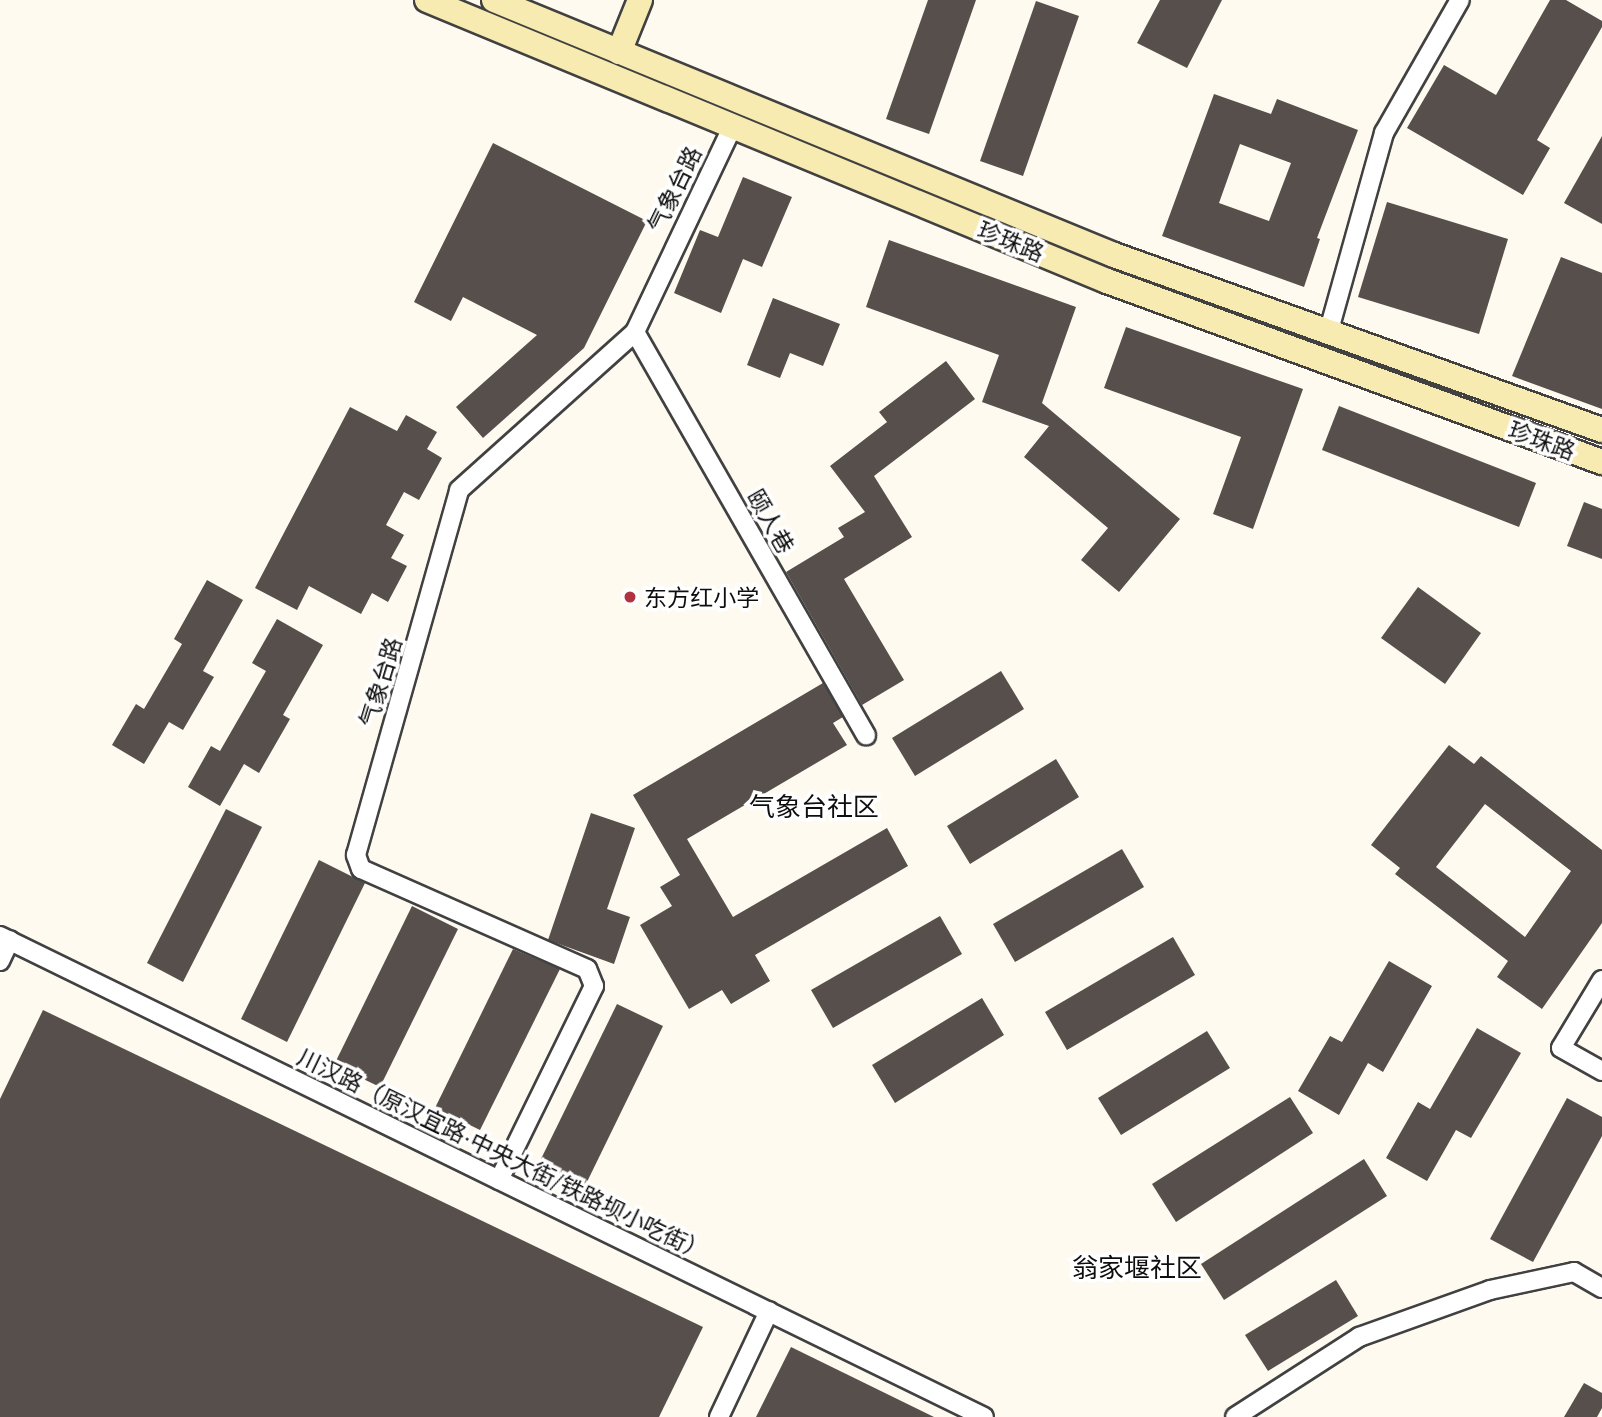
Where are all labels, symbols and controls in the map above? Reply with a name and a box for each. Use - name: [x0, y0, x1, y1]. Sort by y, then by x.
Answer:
- street label: 气象台路: [641, 142, 707, 236]
- street label: 珍珠路: [974, 215, 1048, 267]
- street label: 珍珠路: [1505, 415, 1579, 465]
- street label: 颐人巷: [742, 484, 800, 558]
- place label: 东方红小学: [644, 583, 759, 611]
- marker: 东方红小学: [622, 589, 638, 605]
- street label: 气象台路: [353, 634, 407, 730]
- district label: 气象台社区: [749, 791, 879, 823]
- street label: 川汉路（原汉宜路·中央大街/铁路坝小吃街）: [293, 1042, 713, 1266]
- district label: 翁家堰社区: [1072, 1252, 1202, 1284]

